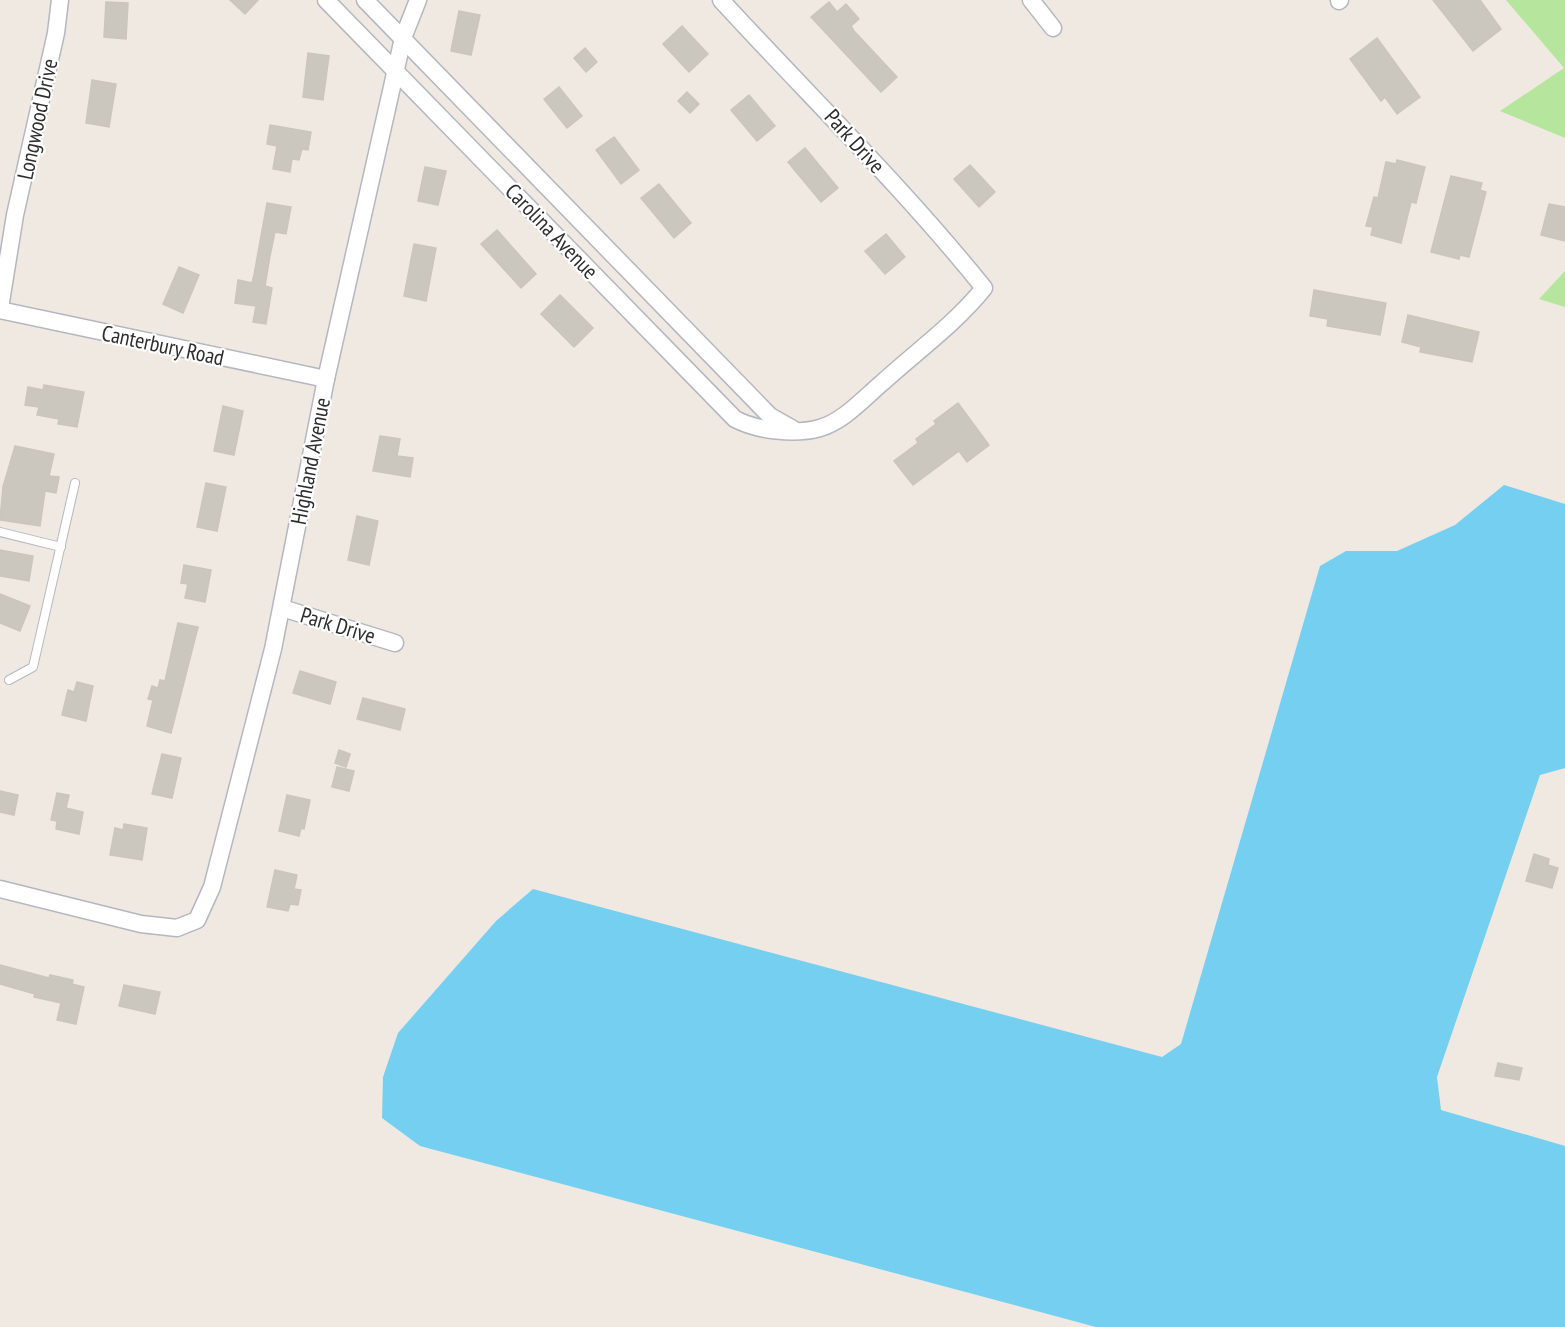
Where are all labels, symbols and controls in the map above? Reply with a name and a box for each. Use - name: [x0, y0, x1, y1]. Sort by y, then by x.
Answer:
- street label: Longwood Drive: [11, 56, 63, 182]
- street label: Park Drive: [819, 103, 891, 179]
- street label: Carolina Avenue: [499, 177, 605, 285]
- street label: Canterbury Road: [99, 318, 227, 372]
- street label: Highland Avenue: [284, 395, 336, 527]
- street label: Park Drive: [297, 600, 379, 650]

